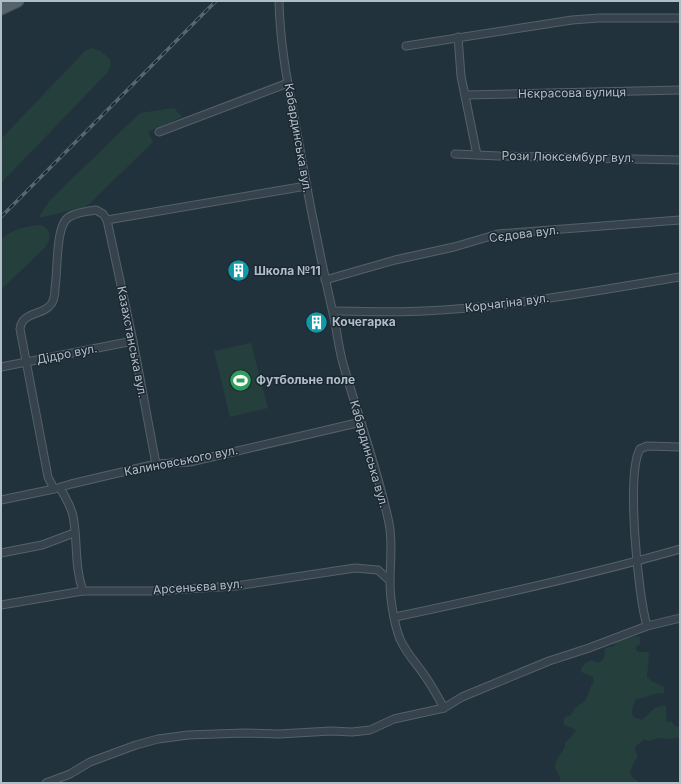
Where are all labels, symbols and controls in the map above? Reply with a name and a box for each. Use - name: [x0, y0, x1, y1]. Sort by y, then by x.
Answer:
- street label: Кабардинська вул.: [281, 82, 316, 194]
- street label: Нєкрасова вулиця: [518, 84, 626, 101]
- street label: Рози Люксембург вул.: [502, 148, 635, 165]
- street label: Сєдова вул.: [488, 222, 560, 245]
- building icon: Школа №11: [225, 258, 251, 284]
- place label: Школа №11: [254, 263, 321, 278]
- street label: Казахстанська вул.: [114, 285, 151, 399]
- street label: Корчагіна вул.: [464, 290, 550, 315]
- building icon: Кочегарка: [303, 309, 329, 335]
- place label: Кочегарка: [332, 314, 396, 329]
- street label: Дідро вул.: [35, 340, 99, 367]
- sports icon: Футбольне поле: [228, 367, 254, 393]
- place label: Футбольне поле: [256, 372, 355, 387]
- street label: Кабардинська вул.: [347, 398, 392, 509]
- street label: Калиновського вул.: [123, 442, 239, 479]
- street label: Арсеньєва вул.: [152, 576, 244, 597]

